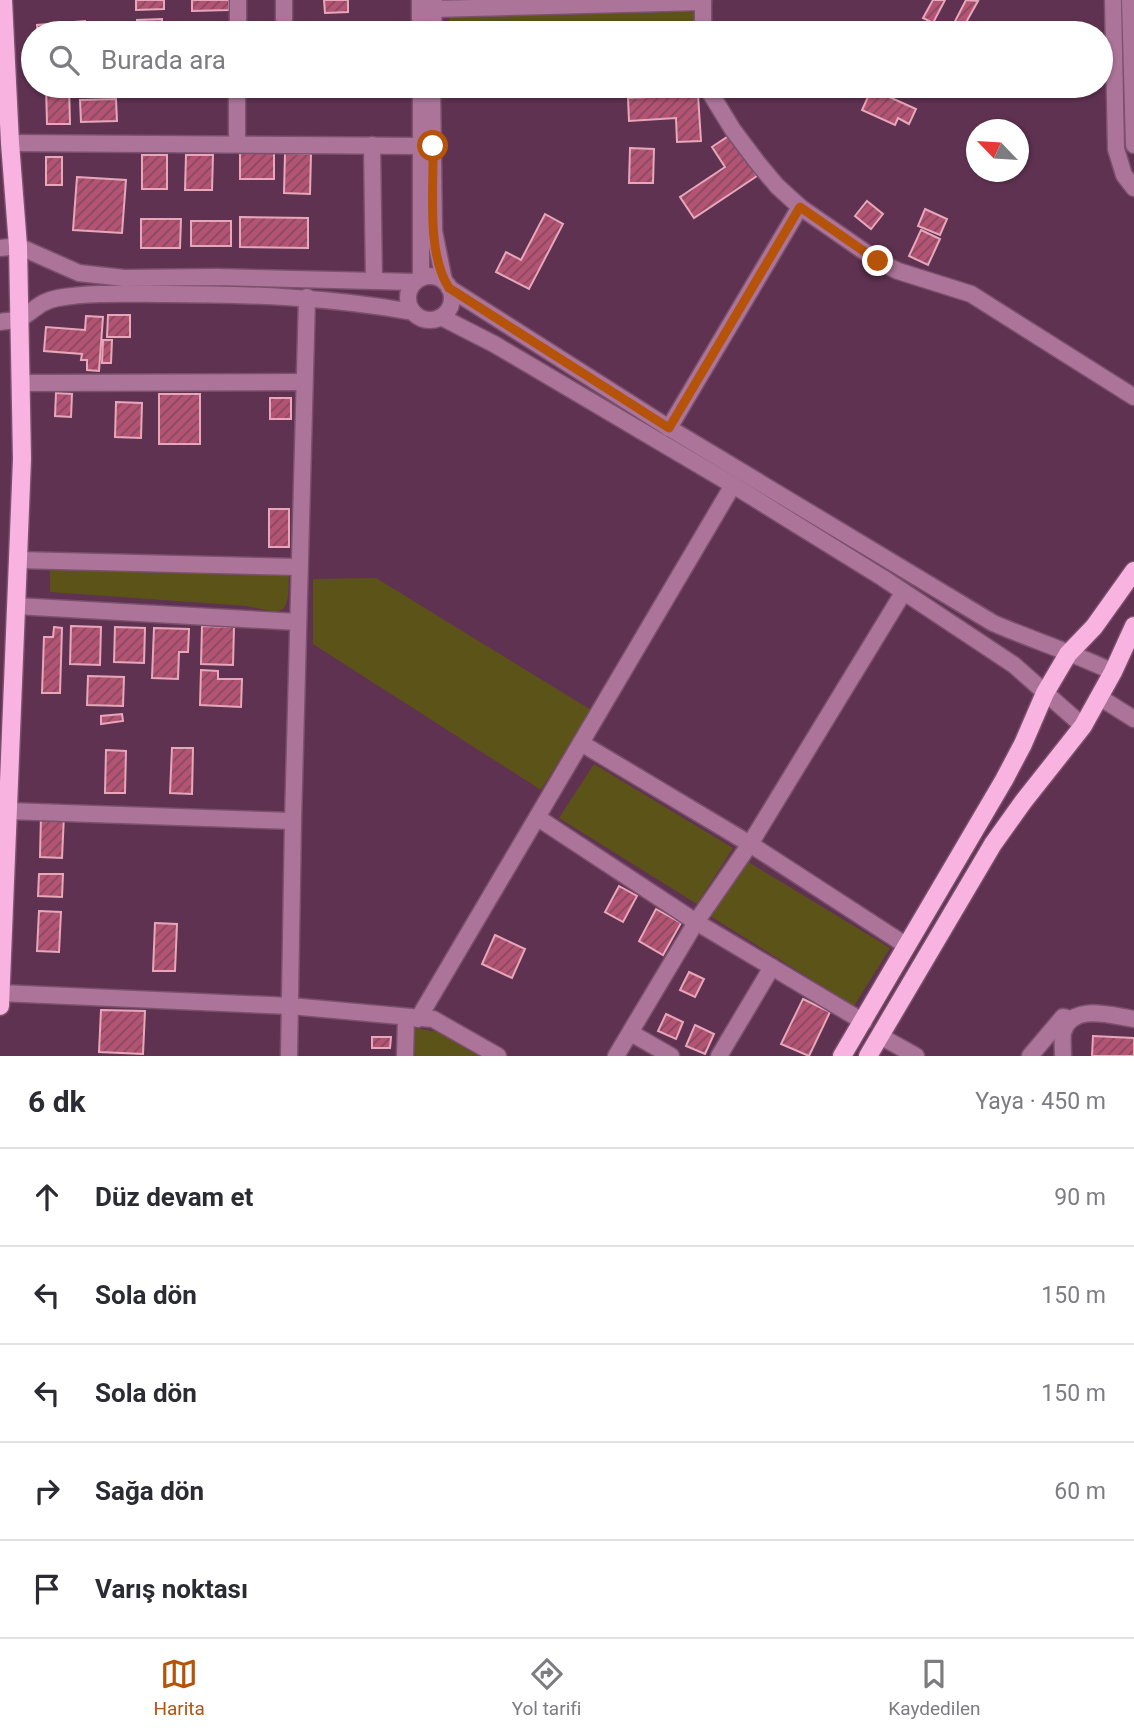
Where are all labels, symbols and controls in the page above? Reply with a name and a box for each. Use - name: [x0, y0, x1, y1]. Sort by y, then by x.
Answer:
- search box: [21, 21, 1113, 98]
- icon: search: [45, 41, 83, 79]
- text: Burada ara: [101, 45, 226, 75]
- north arrow: [966, 119, 1029, 182]
- route start: [417, 130, 448, 161]
- route end: [862, 245, 893, 276]
- text: 6 dk: [28, 1084, 86, 1119]
- text: Yaya · 450 m: [975, 1088, 1106, 1115]
- icon: ahead: [28, 1178, 66, 1216]
- text: Düz devam et: [95, 1182, 253, 1212]
- text: 90 m: [1054, 1184, 1106, 1211]
- icon: left: [28, 1276, 66, 1314]
- text: Sola dön: [95, 1280, 197, 1310]
- text: 150 m: [1041, 1282, 1106, 1309]
- icon: left: [28, 1374, 66, 1412]
- text: Sola dön: [95, 1378, 197, 1408]
- text: 150 m: [1041, 1380, 1106, 1407]
- icon: right: [28, 1472, 66, 1510]
- text: Sağa dön: [95, 1476, 204, 1506]
- text: 60 m: [1054, 1478, 1106, 1505]
- icon: arrive: [28, 1570, 66, 1608]
- text: Varış noktası: [95, 1574, 248, 1604]
- tab: Harita: [153, 1655, 205, 1720]
- tab: Yol tarifi: [512, 1655, 581, 1720]
- tab: Kaydedilen: [888, 1655, 981, 1720]

